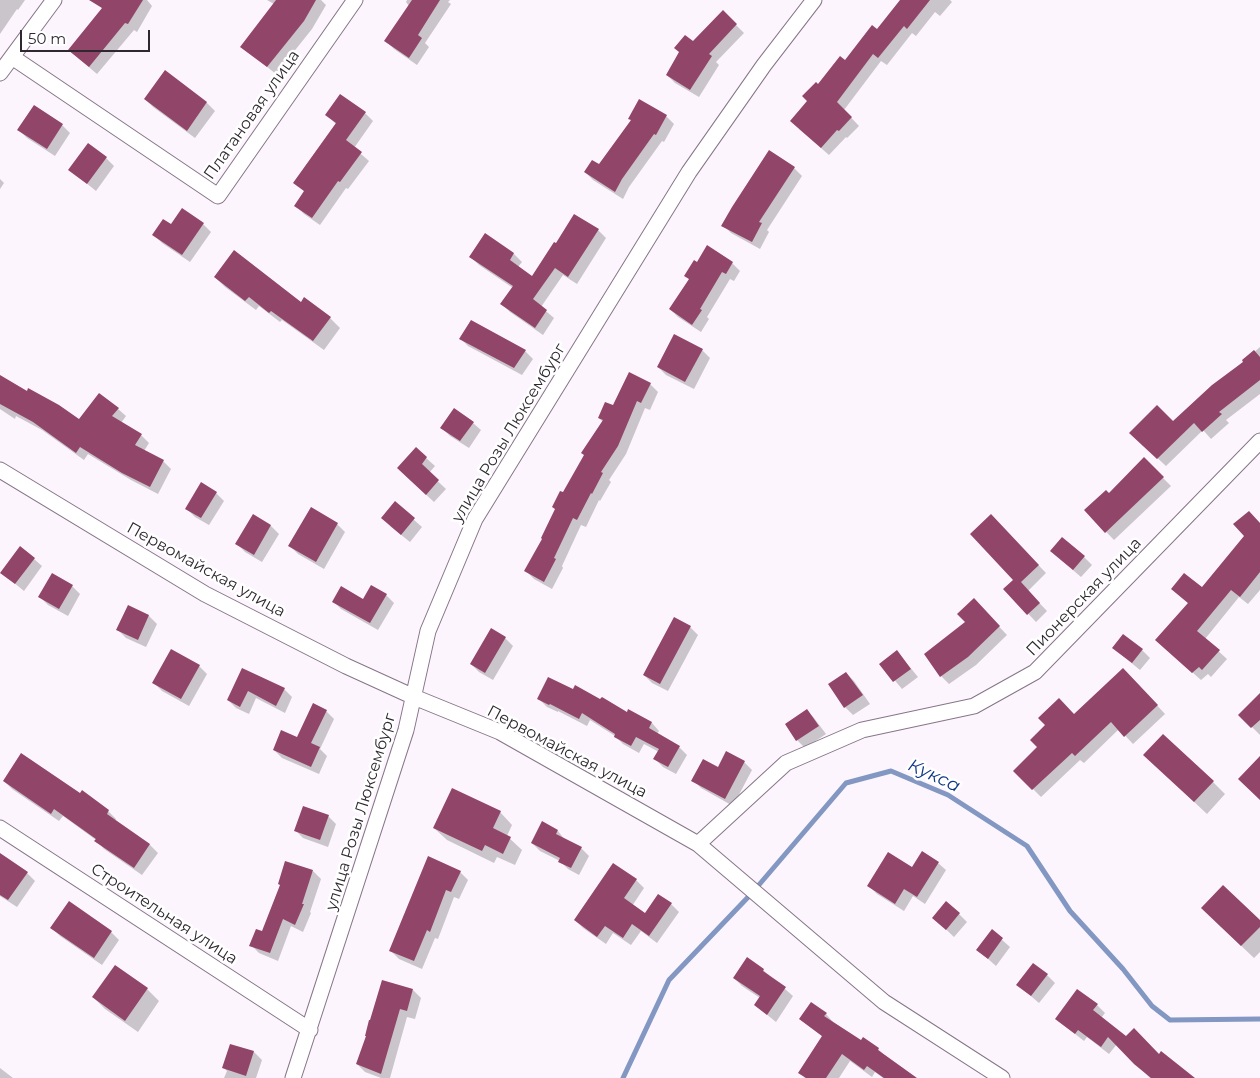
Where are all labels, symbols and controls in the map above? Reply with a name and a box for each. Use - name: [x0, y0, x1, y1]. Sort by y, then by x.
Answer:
- scale bar: [22, 20, 152, 52]
- text: 50 m: [28, 29, 66, 48]
- street label: Платановая улица: [200, 47, 304, 183]
- street label: улица Розы Люксембург: [448, 340, 570, 526]
- street label: Первомайская улица: [123, 518, 289, 622]
- street label: Пионерская улица: [1022, 534, 1146, 660]
- street label: Первомайская улица: [484, 702, 650, 802]
- street label: улица Розы Люксембург: [322, 711, 400, 913]
- water label: Кукса: [905, 755, 963, 797]
- street label: Строительная улица: [87, 859, 241, 969]

